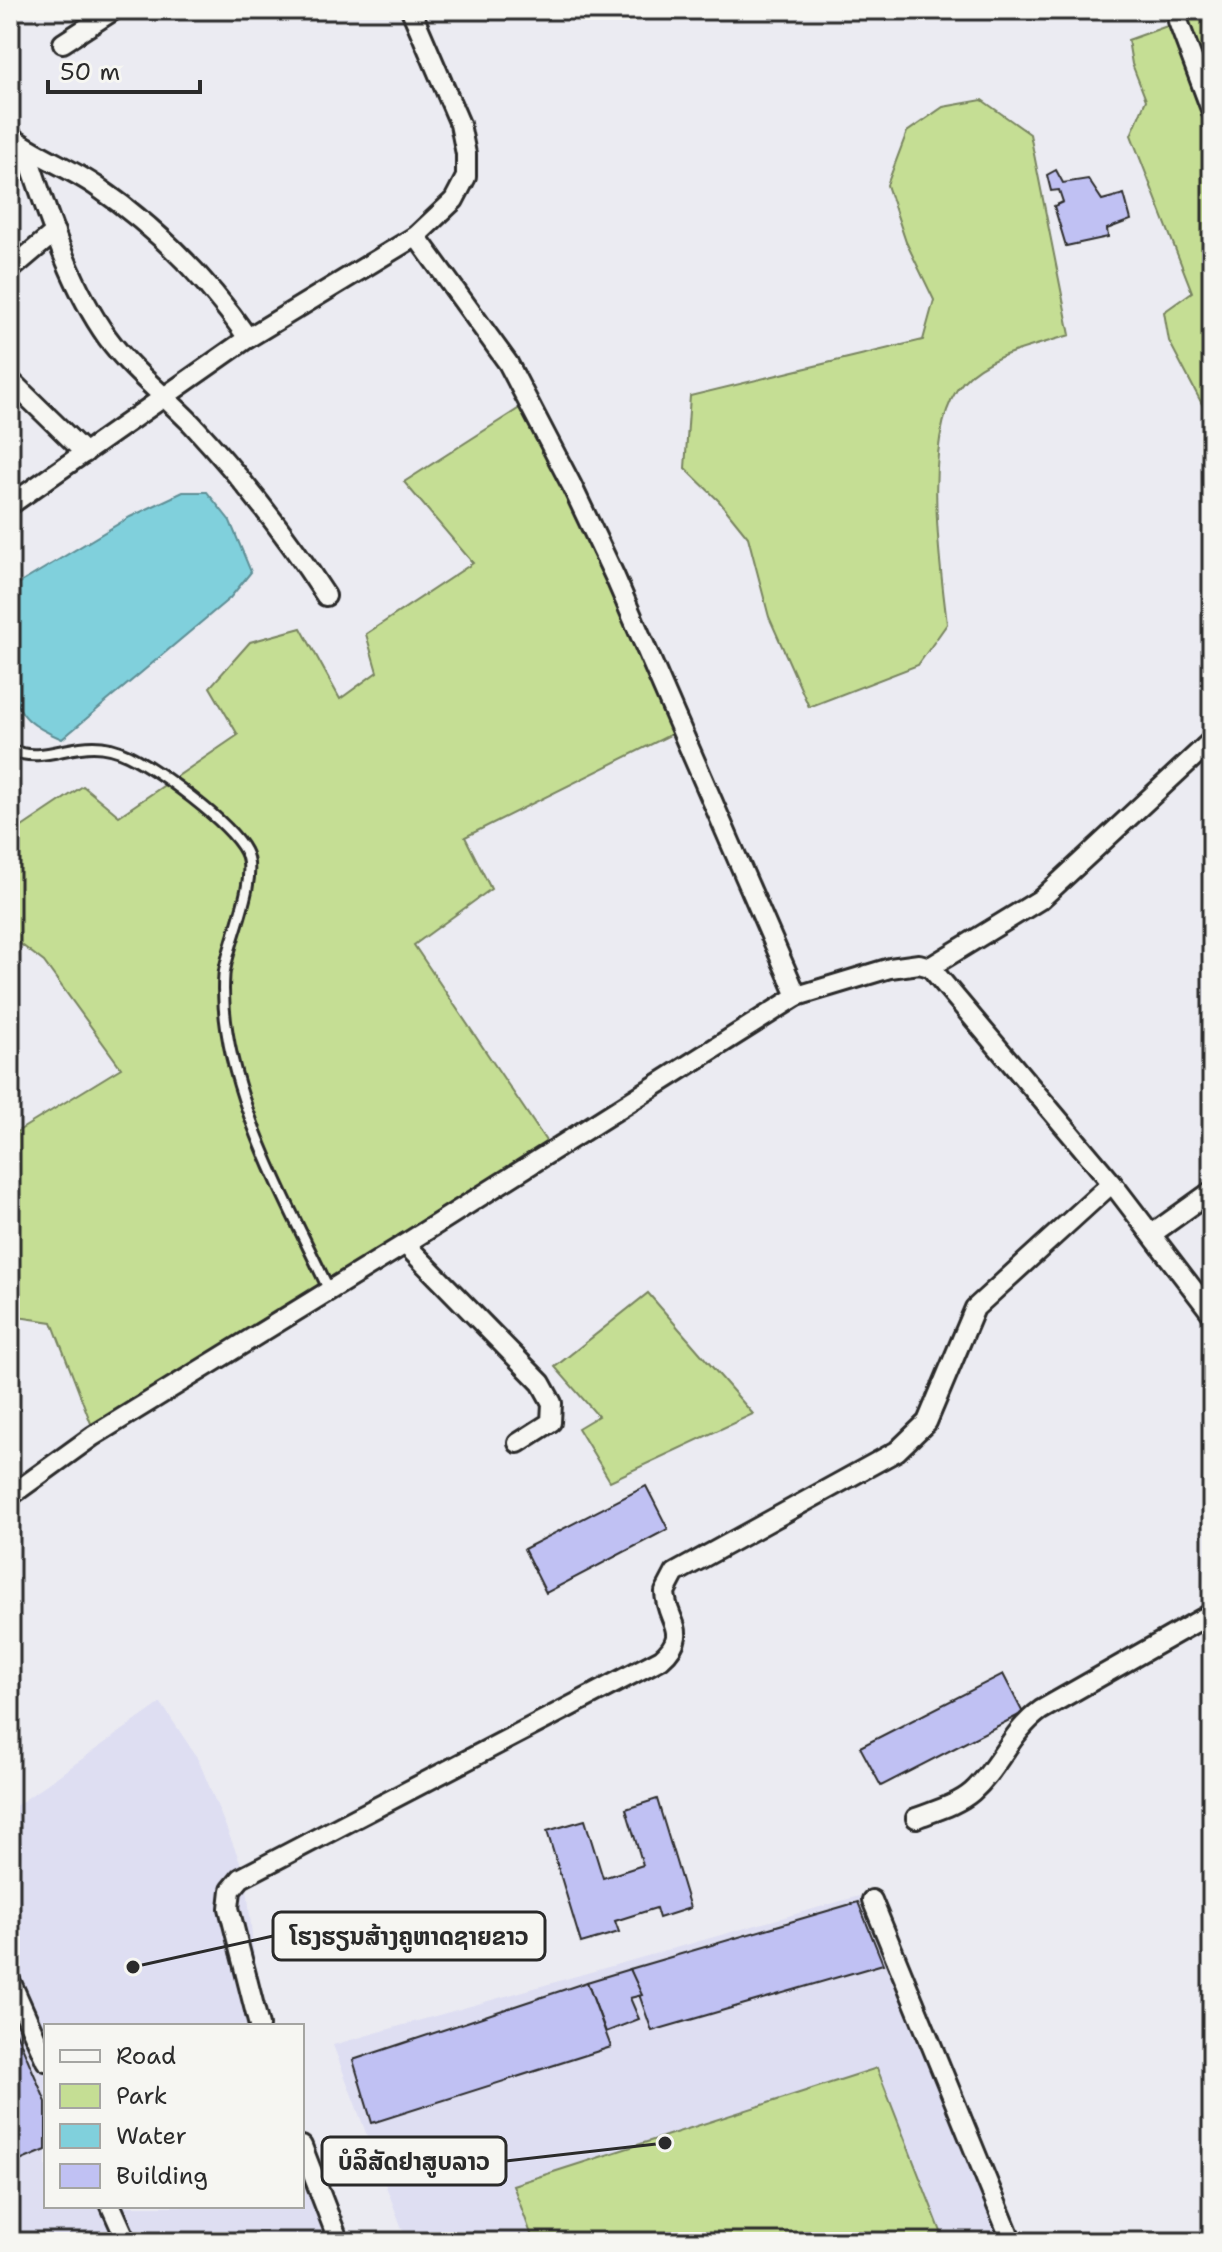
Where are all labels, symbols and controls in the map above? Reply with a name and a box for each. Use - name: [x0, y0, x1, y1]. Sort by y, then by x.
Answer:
- scale bar: [48, 44, 200, 94]
- text: 50 m: [60, 56, 120, 88]
- callout: ໂຮງຮຽນສ້າງຄູຫາດຊາຍຂາວ: [273, 1912, 545, 1960]
- text: ໂຮງຮຽນສ້າງຄູຫາດຊາຍຂາວ: [288, 1921, 529, 1953]
- legend: [44, 2024, 304, 2208]
- text: Road: [116, 2040, 176, 2072]
- text: Park: [116, 2080, 168, 2112]
- text: Water: [116, 2120, 187, 2152]
- callout: ບໍລິສັດຢາສູບລາວ: [322, 2137, 506, 2185]
- text: ບໍລິສັດຢາສູບລາວ: [338, 2146, 490, 2178]
- text: Building: [116, 2160, 208, 2192]

